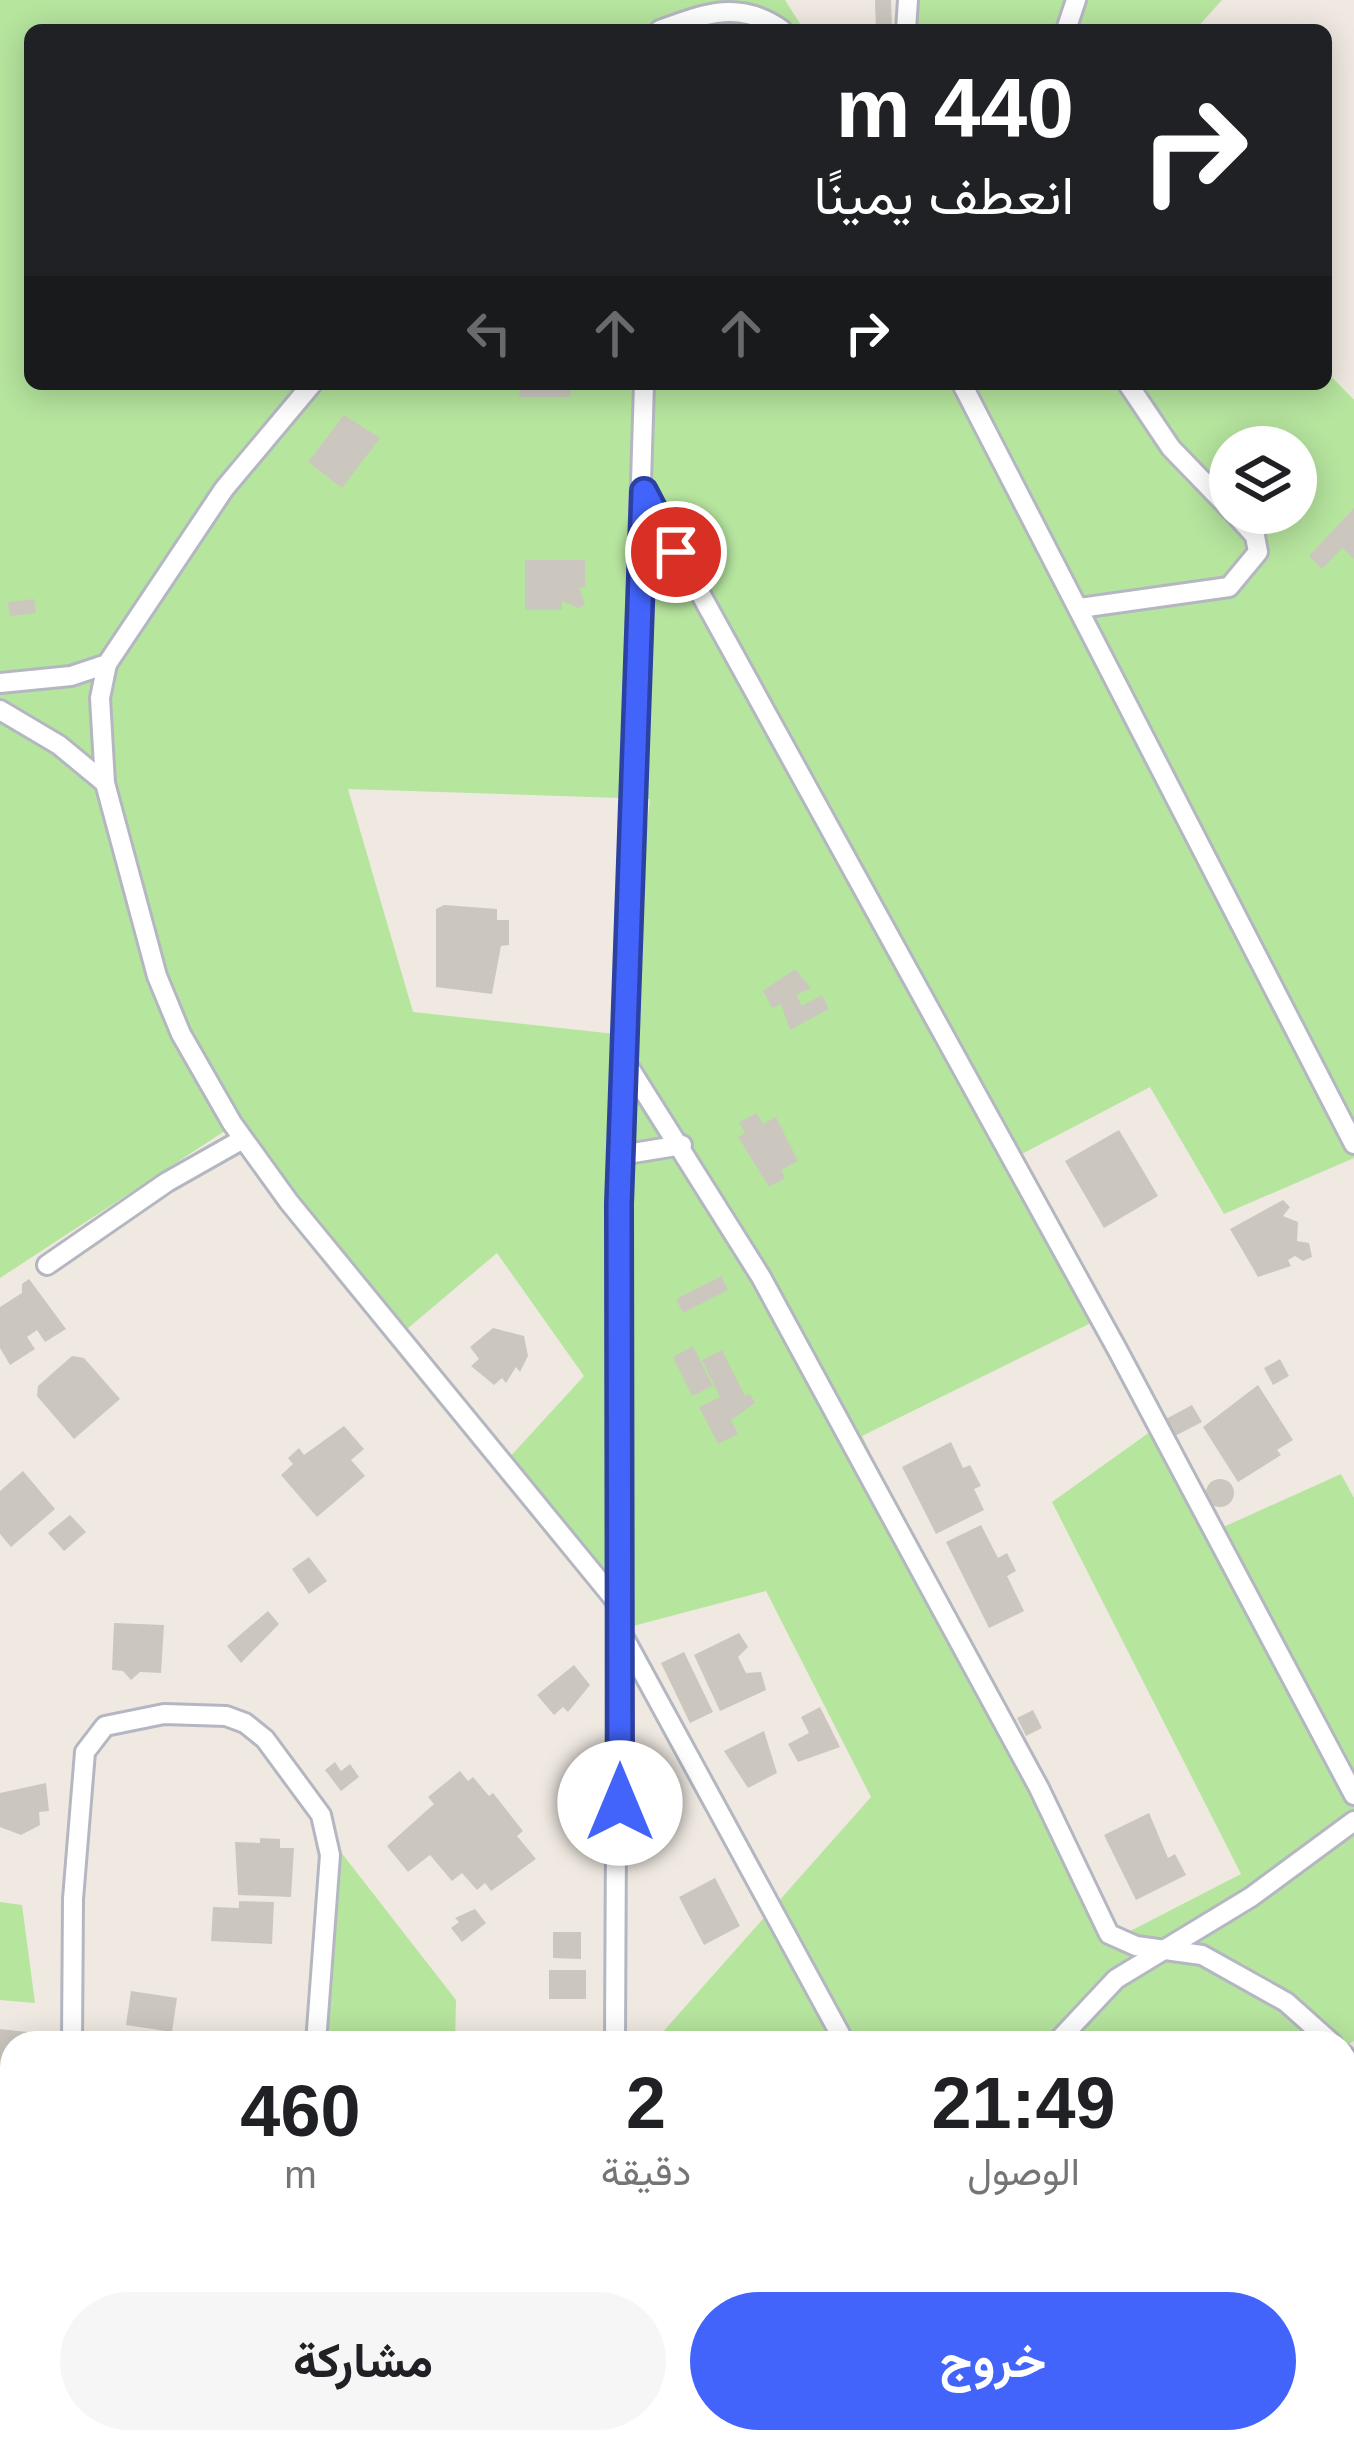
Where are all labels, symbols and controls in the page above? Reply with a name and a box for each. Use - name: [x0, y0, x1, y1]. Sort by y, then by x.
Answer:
- text: 440 m: [836, 61, 1074, 155]
- icon: right: [1116, 72, 1272, 228]
- text: انعطف يمينًا: [814, 165, 1074, 225]
- icon: left: [456, 300, 522, 366]
- icon: ahead: [582, 300, 648, 366]
- icon: ahead: [708, 300, 774, 366]
- icon: right: [834, 300, 900, 366]
- map controls: [1209, 426, 1317, 534]
- button: layers: [1209, 426, 1317, 534]
- pin: [625, 501, 727, 603]
- icon: arrive: [643, 519, 709, 585]
- position arrow: [557, 1740, 683, 1866]
- text: 2: [626, 2063, 666, 2143]
- text: 21:49: [931, 2063, 1116, 2143]
- text: 460: [240, 2071, 361, 2151]
- text: دقيقة: [601, 2150, 691, 2193]
- text: الوصول: [967, 2150, 1080, 2193]
- text: m: [284, 2153, 317, 2196]
- button: مشاركة: [60, 2292, 666, 2430]
- button: خروج: [690, 2292, 1296, 2430]

